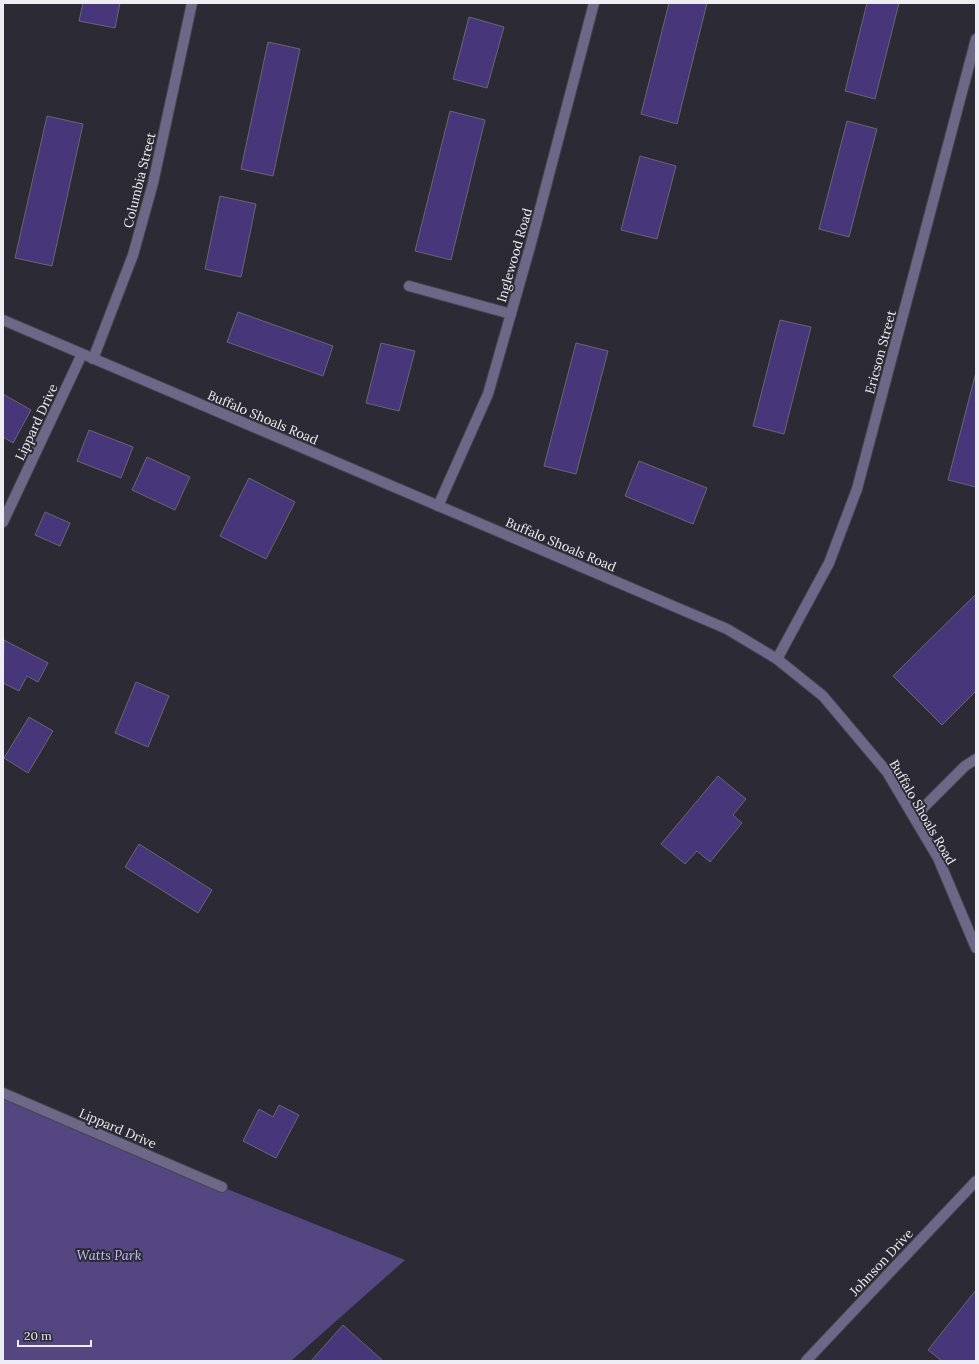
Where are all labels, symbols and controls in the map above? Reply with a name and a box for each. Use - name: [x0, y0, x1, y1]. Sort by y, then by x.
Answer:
- street label: Columbia Street: [119, 131, 160, 230]
- street label: Inglewood Road: [493, 206, 536, 304]
- street label: Ericson Street: [861, 308, 900, 396]
- street label: Lippard Drive: [11, 381, 62, 463]
- street label: Buffalo Shoals Road: [205, 386, 321, 449]
- street label: Buffalo Shoals Road: [503, 513, 619, 576]
- street label: Buffalo Shoals Road: [886, 757, 960, 868]
- street label: Lippard Drive: [76, 1104, 159, 1152]
- street label: Johnson Drive: [845, 1225, 917, 1300]
- park label: Watts Park: [77, 1247, 142, 1264]
- scale bar: [18, 1322, 91, 1348]
- text: 20 m: [24, 1328, 52, 1343]

